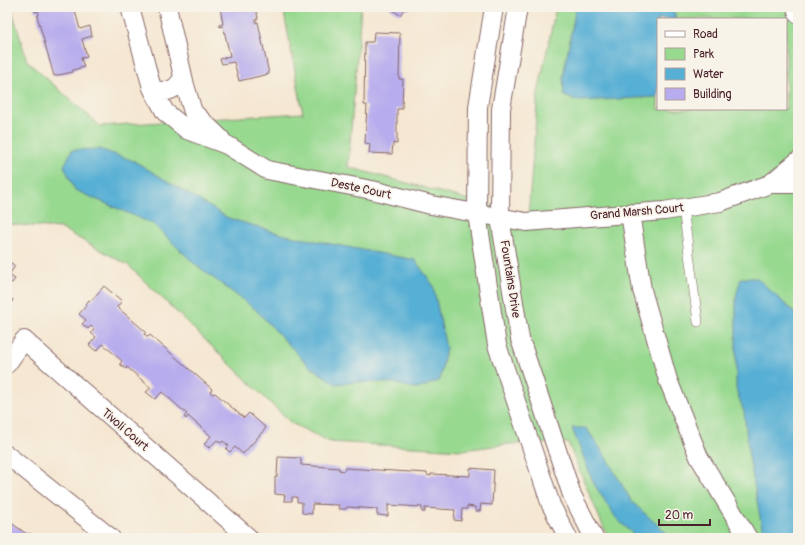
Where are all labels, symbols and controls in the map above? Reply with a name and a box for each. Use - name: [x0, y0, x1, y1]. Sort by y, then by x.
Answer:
- legend: [657, 18, 787, 110]
- text: Road: [693, 27, 718, 42]
- text: Park: [693, 47, 714, 62]
- text: Water: [693, 67, 724, 82]
- text: Building: [693, 87, 732, 102]
- street label: Deste Court: [330, 175, 393, 203]
- street label: Grand Marsh Court: [590, 200, 685, 224]
- street label: Fountains Drive: [496, 239, 524, 319]
- street label: Tivoli Court: [98, 405, 152, 455]
- scale bar: [659, 501, 710, 527]
- text: 20 m: [665, 508, 694, 523]

